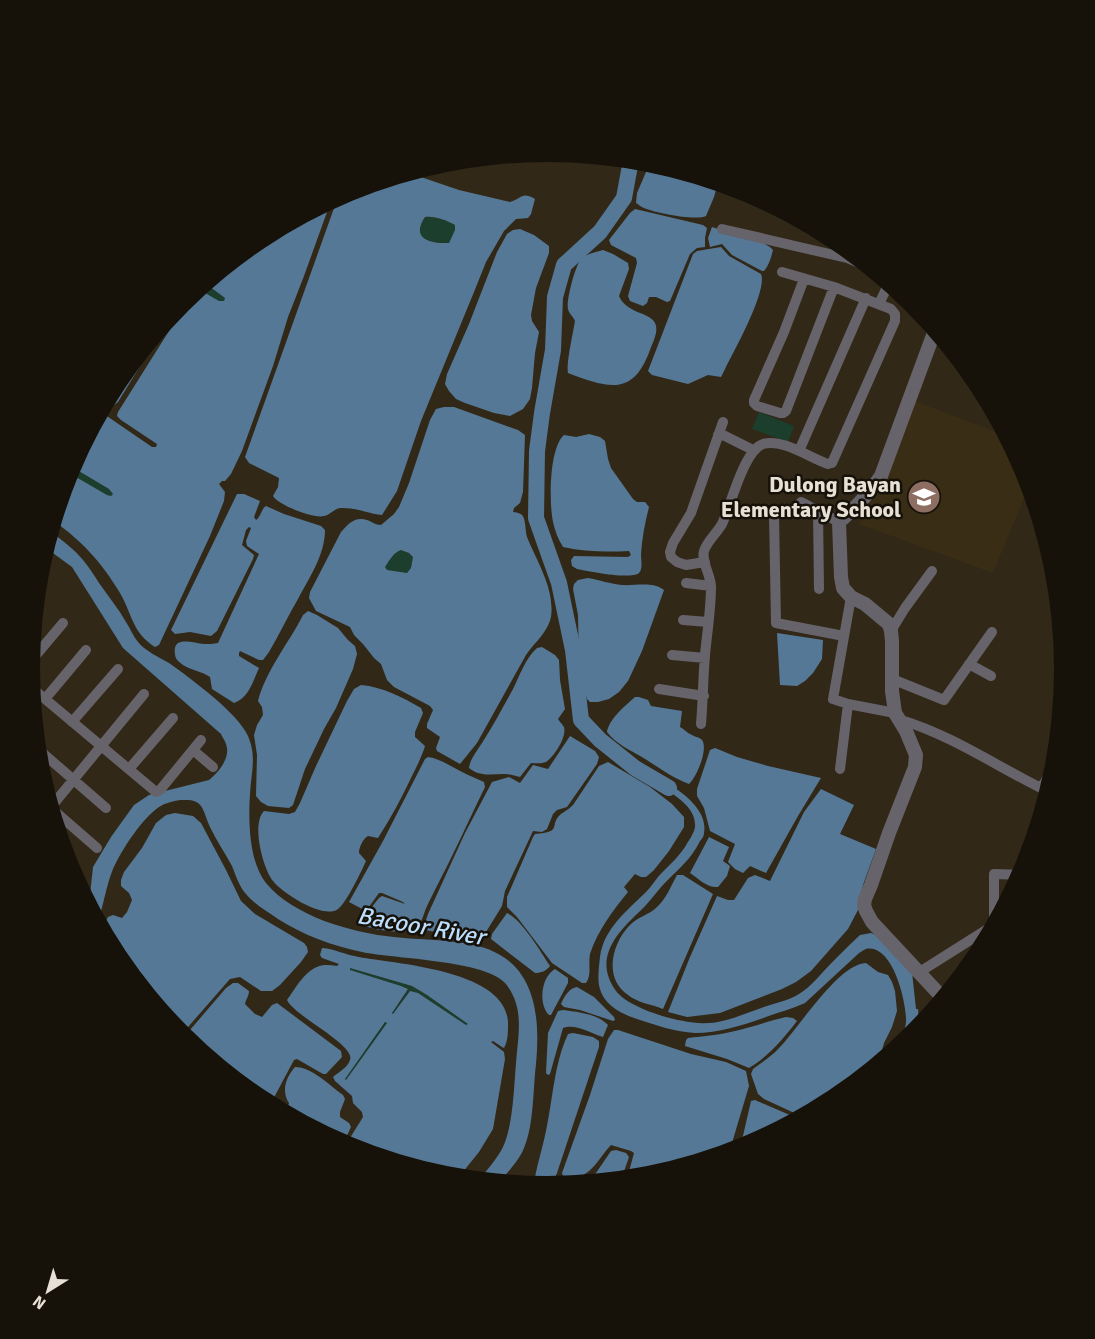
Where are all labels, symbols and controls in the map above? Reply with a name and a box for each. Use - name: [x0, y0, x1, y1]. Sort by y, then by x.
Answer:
- place label: Dulong Bayan Elementary School: [721, 471, 901, 523]
- school or university icon: Dulong Bayan Elementary School: [906, 479, 942, 515]
- water label: Bacoor River: [355, 900, 490, 953]
- north arrow: [18, 1261, 78, 1321]
- text: N: [29, 1291, 50, 1314]

